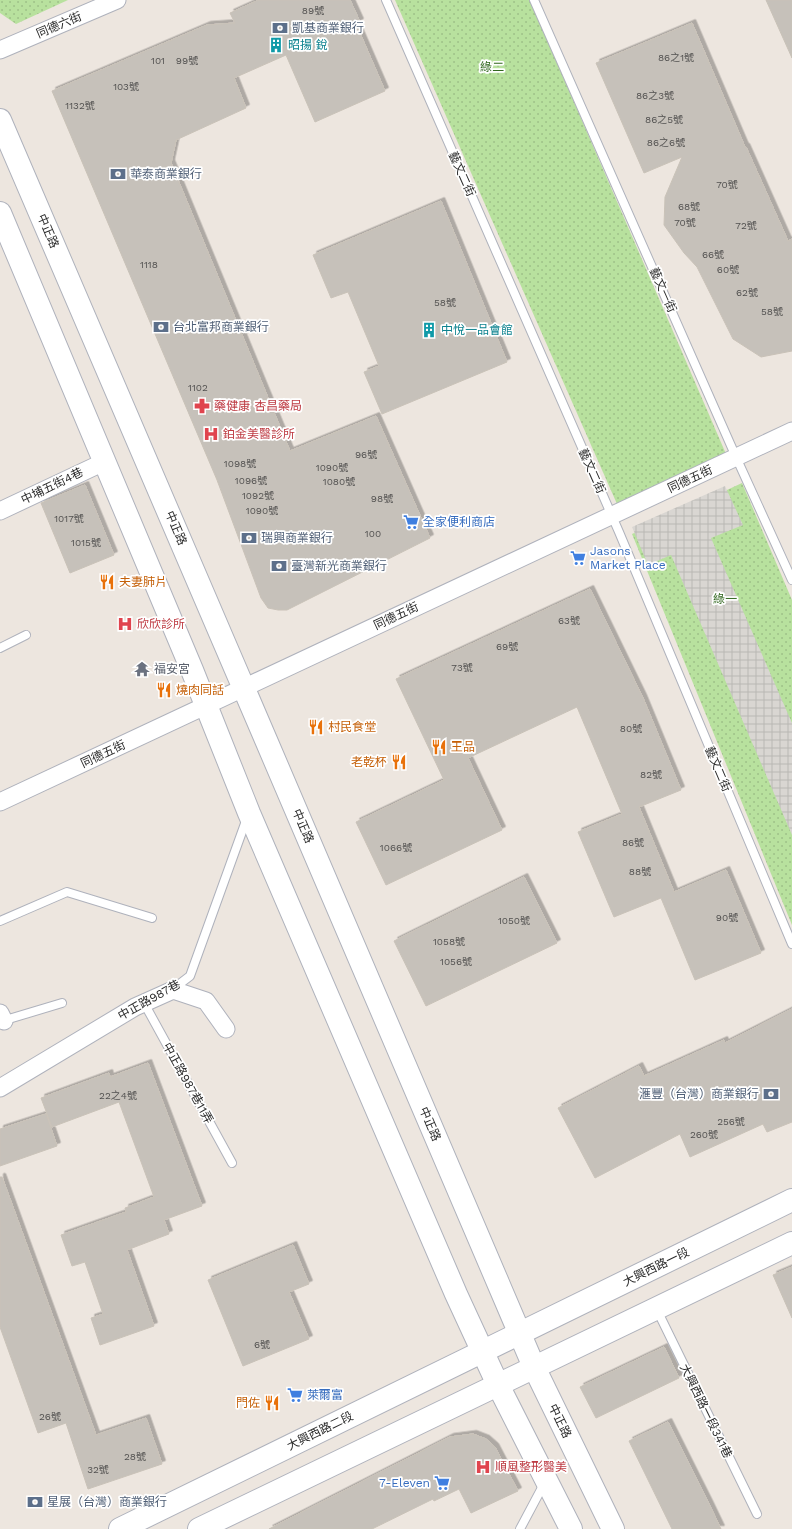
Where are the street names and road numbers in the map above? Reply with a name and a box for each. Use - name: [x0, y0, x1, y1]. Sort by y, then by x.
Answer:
- street label: 同德六街: [34, 9, 84, 41]
- street label: 藝文二街: [446, 149, 478, 199]
- street label: 中正路: [35, 212, 61, 250]
- street label: 藝文一街: [647, 265, 679, 315]
- street label: 藝文二街: [576, 446, 608, 496]
- street label: 同德五街: [665, 463, 715, 495]
- street label: 中埔五街4巷: [19, 465, 85, 507]
- street label: 中正路: [163, 509, 189, 547]
- street label: 同德五街: [371, 600, 421, 632]
- street label: 同德五街: [78, 738, 128, 770]
- street label: 藝文二街: [702, 744, 734, 794]
- street label: 中正路: [290, 807, 316, 845]
- street label: 中正路987巷: [115, 977, 183, 1023]
- street label: 中正路987巷11弄: [160, 1040, 216, 1126]
- street label: 中正路: [417, 1105, 443, 1143]
- street label: 大興西路一段: [621, 1245, 691, 1289]
- street label: 大興西路一段341巷: [677, 1362, 735, 1460]
- street label: 中正路: [546, 1402, 574, 1440]
- street label: 大興西路二段: [285, 1409, 355, 1453]

